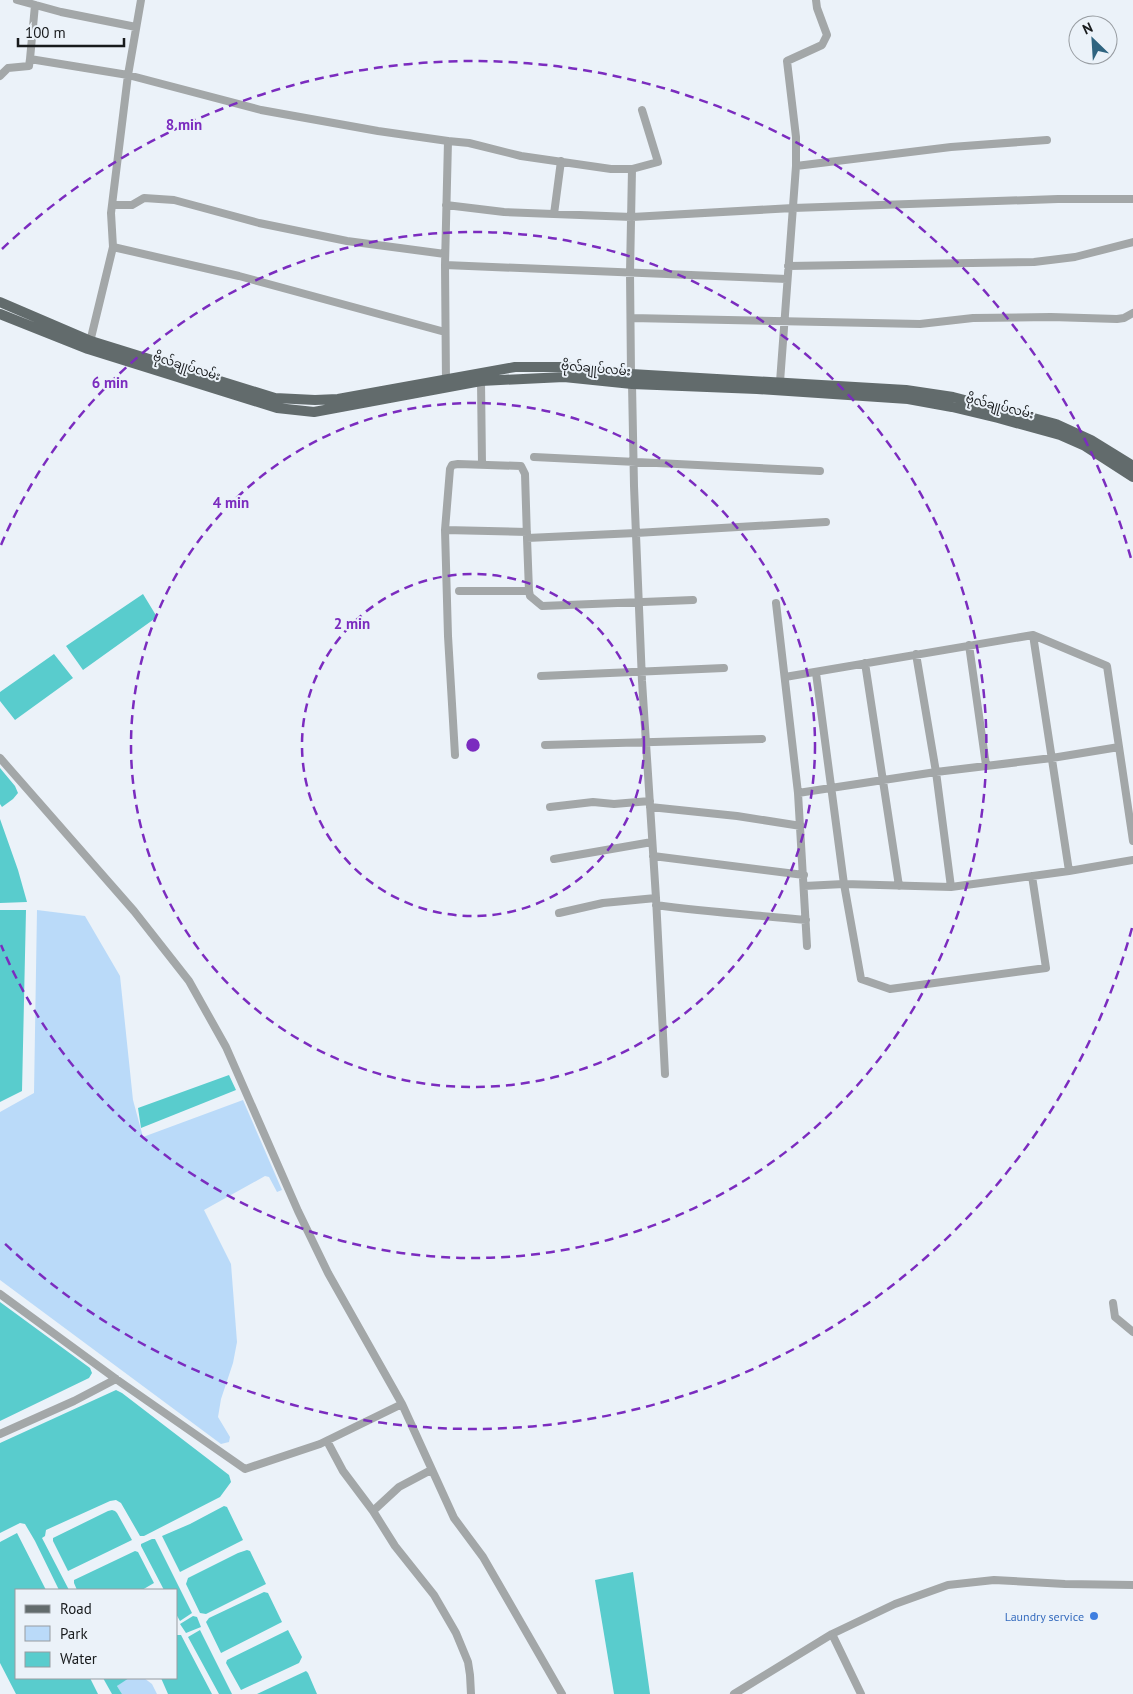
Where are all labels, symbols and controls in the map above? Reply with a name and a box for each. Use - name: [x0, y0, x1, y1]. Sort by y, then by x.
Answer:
- scale bar: [18, 15, 124, 47]
- north arrow: [1068, 15, 1118, 65]
- text: N: [1080, 18, 1095, 38]
- text: 100 m: [25, 23, 66, 42]
- text: 8 min: [166, 115, 202, 134]
- street label: ဗိုလ်ချုပ်လမ်း: [151, 348, 223, 386]
- street label: ဗိုလ်ချုပ်လမ်း: [560, 356, 632, 382]
- text: 6 min: [92, 373, 128, 392]
- street label: ဗိုလ်ချုပ်လမ်း: [964, 389, 1036, 425]
- text: 4 min: [213, 493, 249, 512]
- text: 2 min: [334, 614, 370, 633]
- centre of rings: [464, 736, 482, 754]
- legend: [15, 1589, 178, 1679]
- text: Road: [60, 1599, 92, 1618]
- place label: Laundry service: [1005, 1609, 1084, 1624]
- marker: Laundry service: [1088, 1610, 1100, 1622]
- text: Park: [60, 1624, 88, 1643]
- text: Water: [60, 1649, 97, 1668]

